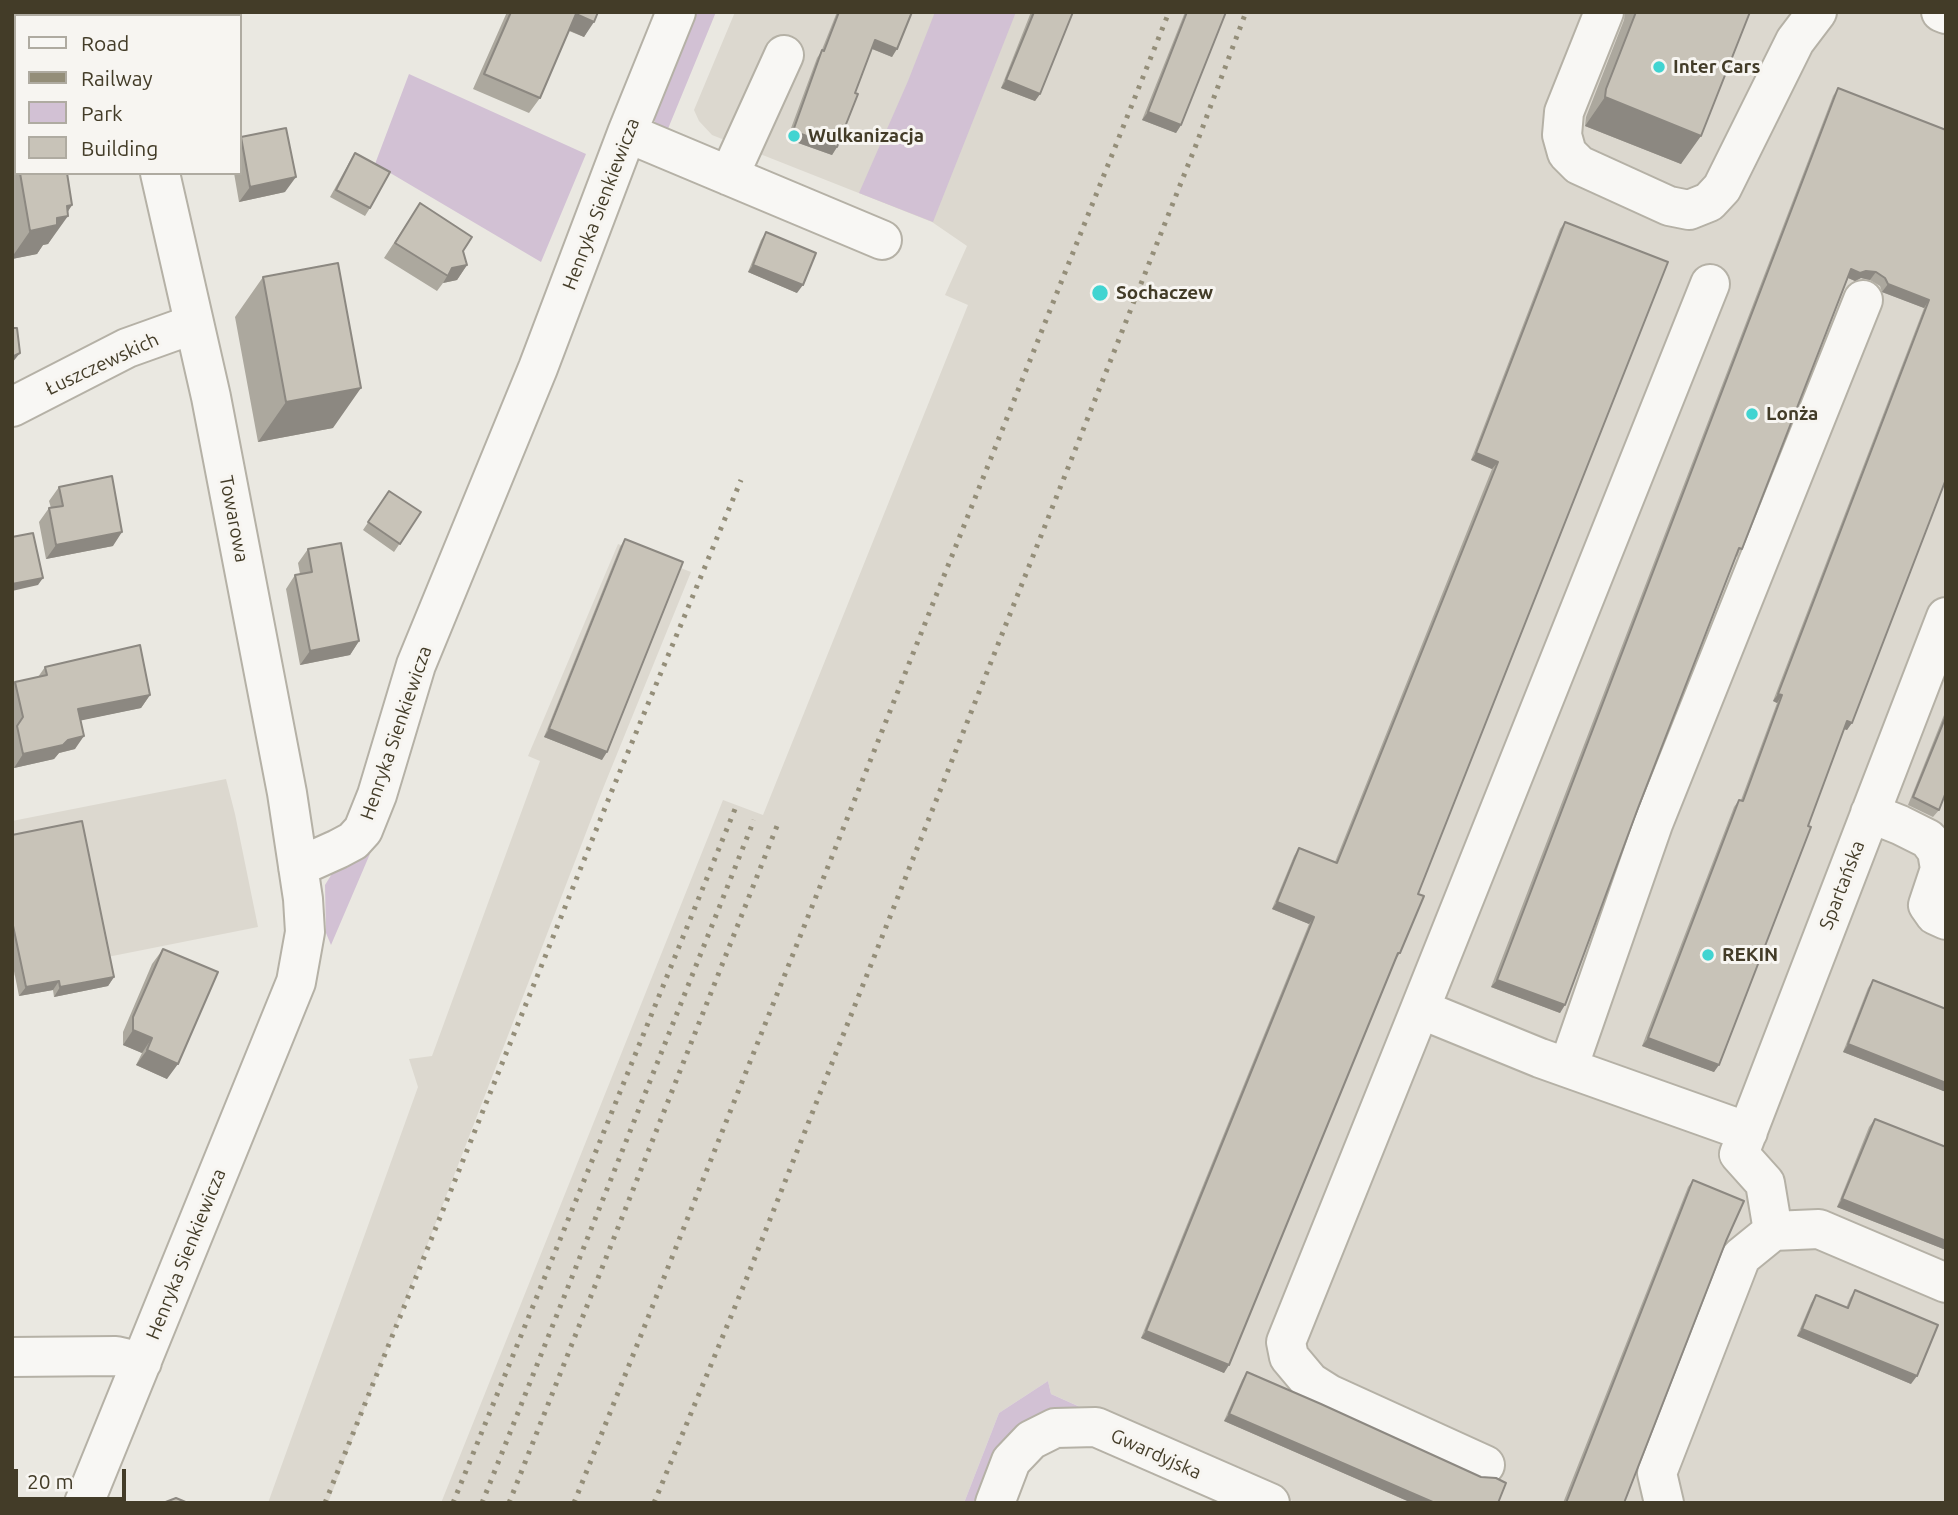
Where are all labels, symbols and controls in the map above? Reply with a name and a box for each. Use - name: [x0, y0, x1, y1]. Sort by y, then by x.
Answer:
- legend: [14, 14, 242, 175]
- text: Road: [81, 31, 129, 55]
- place label: Inter Cars: [1673, 56, 1760, 78]
- marker: Inter Cars: [1651, 59, 1667, 75]
- text: Railway: [81, 66, 153, 90]
- text: Park: [81, 101, 123, 125]
- street label: Henryka Sienkiewicza: [558, 115, 644, 293]
- place label: Wulkanizacja: [808, 125, 924, 147]
- marker: Wulkanizacja: [786, 128, 802, 144]
- text: Building: [81, 136, 158, 160]
- place label: Sochaczew: [1116, 282, 1213, 304]
- marker: Sochaczew: [1090, 283, 1110, 303]
- street label: Łuszczewskich: [42, 328, 162, 400]
- place label: Lonża: [1766, 403, 1818, 425]
- marker: Lonża: [1744, 406, 1760, 422]
- street label: Towarowa: [214, 474, 254, 564]
- street label: Henryka Sienkiewicza: [356, 643, 436, 823]
- street label: Spartańska: [1815, 837, 1869, 933]
- place label: REKIN: [1722, 944, 1778, 966]
- marker: REKIN: [1700, 947, 1716, 963]
- street label: Henryka Sienkiewicza: [141, 1165, 231, 1343]
- street label: Gwardyjska: [1107, 1424, 1205, 1484]
- scale bar: [18, 1456, 130, 1500]
- text: 20 m: [27, 1469, 74, 1493]

